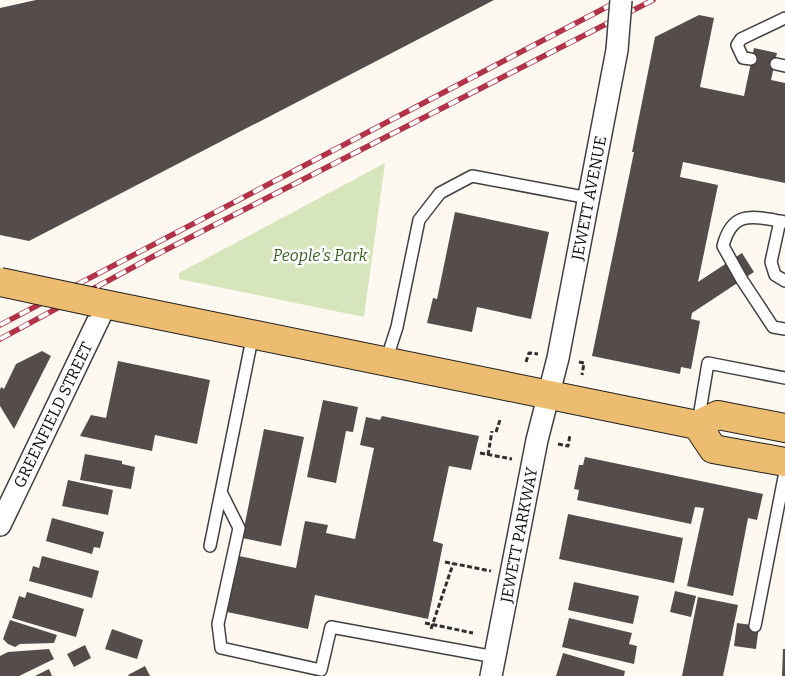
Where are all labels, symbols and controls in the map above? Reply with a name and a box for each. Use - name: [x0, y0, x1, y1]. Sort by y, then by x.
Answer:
- street label: JEWETT AVENUE: [567, 134, 610, 263]
- park label: People's Park: [273, 246, 368, 265]
- street label: GREENFIELD STREET: [9, 339, 97, 491]
- street label: JEWETT PARKWAY: [496, 465, 542, 605]

